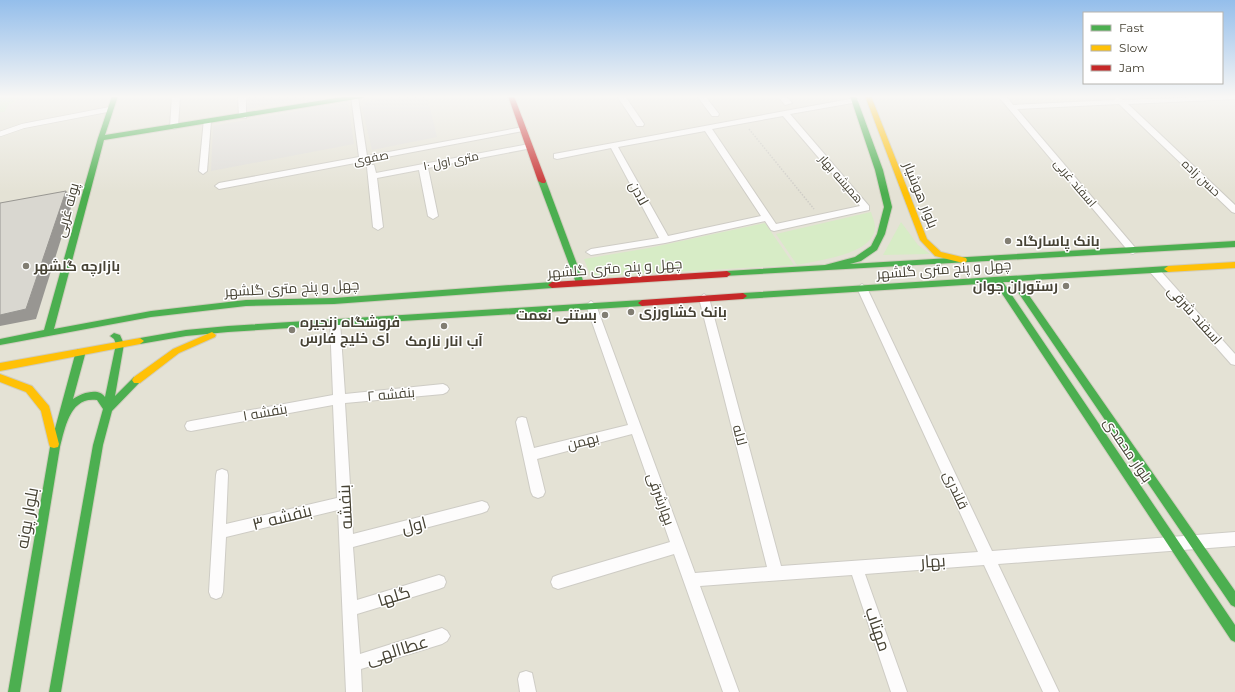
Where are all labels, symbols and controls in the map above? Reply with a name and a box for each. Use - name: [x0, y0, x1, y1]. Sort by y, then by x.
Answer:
- legend: [1083, 12, 1223, 84]
- text: Fast: [1119, 20, 1144, 35]
- text: Slow: [1119, 40, 1148, 55]
- text: Jam: [1118, 60, 1145, 75]
- street label: صفوی: [352, 147, 390, 168]
- street label: ۱۰ متری اول: [422, 148, 480, 173]
- street label: همیشه بهار: [816, 151, 867, 206]
- street label: اسفند غربی: [1051, 155, 1100, 210]
- street label: حسن زاده: [1179, 156, 1224, 199]
- street label: بلوار هوشیار: [899, 158, 942, 231]
- street label: لادن: [625, 178, 653, 208]
- street label: پونه غربی: [51, 180, 84, 240]
- place label: بانک پاسارگاد: [1016, 232, 1100, 252]
- marker: بانک پاسارگاد: [1003, 236, 1013, 246]
- street label: چهل و پنج متری گلشهر: [546, 254, 683, 283]
- street label: چهل و پنج متری گلشهر: [875, 255, 1012, 284]
- place label: بازارچه گلشهر: [33, 257, 120, 277]
- marker: بازارچه گلشهر: [21, 261, 31, 271]
- street label: چهل و پنج متری گلشهر: [223, 275, 360, 302]
- place label: رستوران جوان: [973, 277, 1058, 295]
- marker: رستوران جوان: [1061, 281, 1071, 291]
- street label: اسفند شرقی: [1164, 282, 1226, 348]
- place label: بانک کشاورزی: [639, 303, 727, 321]
- place label: بستنی نعمت: [516, 306, 597, 324]
- marker: بانک کشاورزی: [626, 307, 636, 317]
- marker: بستنی نعمت: [600, 310, 610, 320]
- place label: فروشگاه زنجیره ای خلیج فارس: [300, 313, 400, 348]
- marker: آب انار نارمک: [439, 321, 449, 331]
- marker: فروشگاه زنجیره ای خلیج فارس: [287, 325, 297, 335]
- place label: آب انار نارمک: [405, 332, 483, 350]
- street label: بنفشه ۲: [366, 383, 416, 405]
- street label: بنفشه ۱: [241, 399, 289, 425]
- street label: بلوار محمدی: [1100, 414, 1156, 486]
- street label: لاله: [729, 423, 751, 447]
- street label: بهمن: [565, 428, 601, 454]
- street label: قلندری: [939, 468, 973, 512]
- street label: بهارشرقی: [643, 470, 679, 528]
- street label: بنفشه: [334, 484, 356, 530]
- street label: بلوار پونه: [12, 486, 44, 551]
- street label: بنفشه ۳: [250, 500, 314, 534]
- street label: اول: [399, 512, 429, 539]
- street label: بهار: [919, 550, 946, 573]
- street label: گلها: [375, 582, 413, 611]
- street label: مهتاب: [860, 604, 895, 654]
- street label: عطاالهی: [364, 631, 430, 670]

